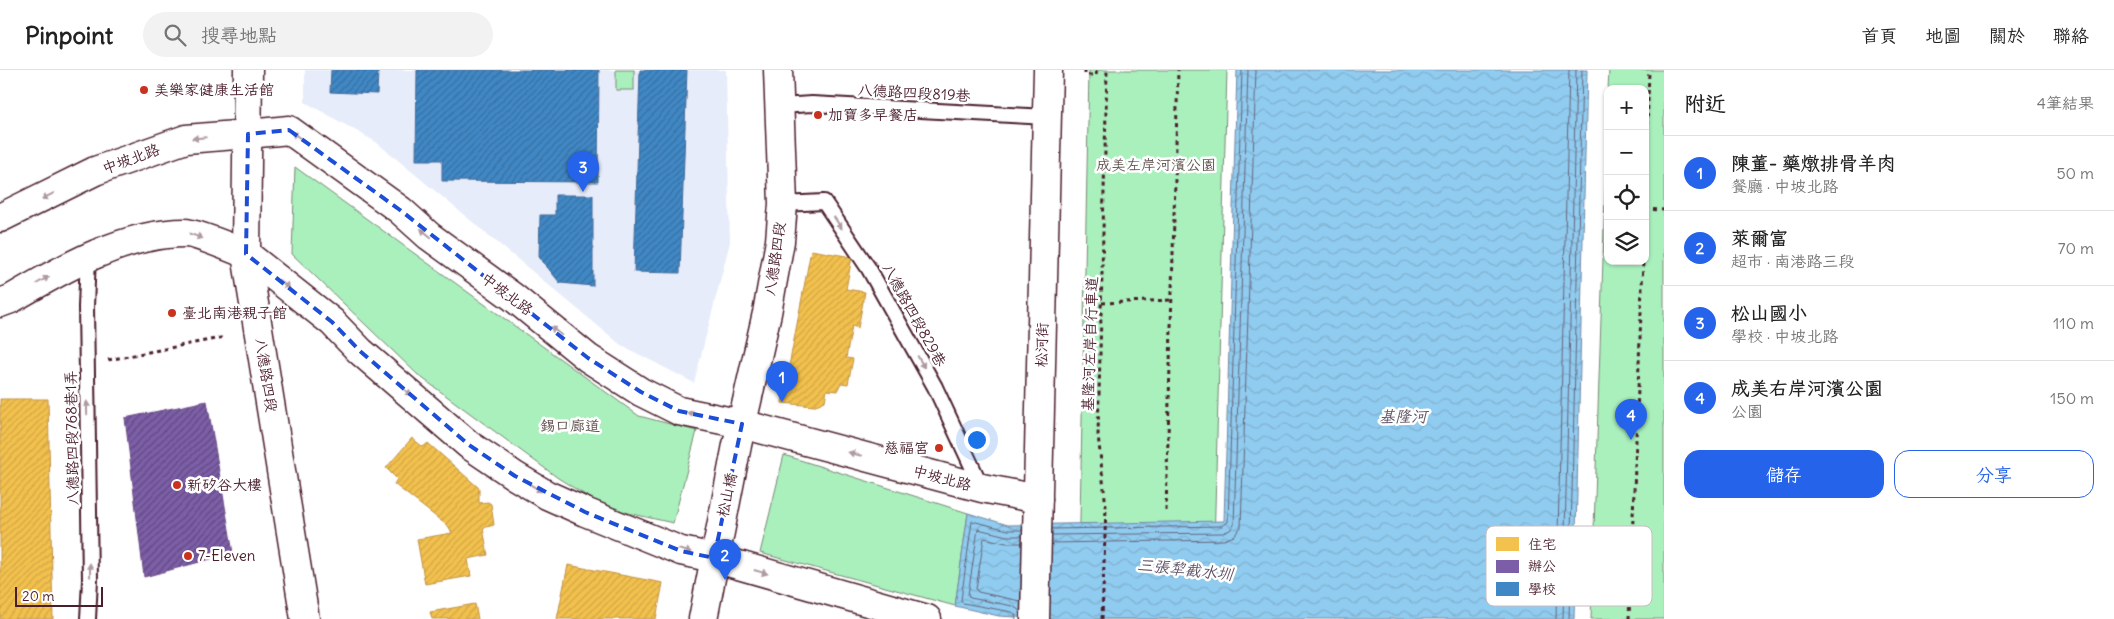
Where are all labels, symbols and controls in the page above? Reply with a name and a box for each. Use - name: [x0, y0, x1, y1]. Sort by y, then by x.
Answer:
- search box: [143, 12, 493, 57]
- text: Pinpoint: [25, 20, 113, 50]
- icon: search: [161, 21, 189, 49]
- text: 搜尋地點: [201, 23, 277, 47]
- text: 首頁: [1861, 24, 1897, 47]
- text: 地圖: [1925, 24, 1961, 47]
- text: 關於: [1989, 24, 2025, 47]
- text: 聯絡: [2053, 24, 2089, 47]
- place label: 美樂家健康生活館: [154, 80, 274, 99]
- street label: 八德路四段819巷: [857, 80, 971, 105]
- marker: 美樂家健康生活館: [138, 84, 150, 96]
- map controls: [1604, 85, 1649, 265]
- button: +: [1604, 85, 1649, 130]
- text: 附近: [1684, 90, 1726, 117]
- text: 4筆結果: [2037, 93, 2094, 113]
- place label: 加寶多早餐店: [828, 105, 918, 124]
- marker: 加寶多早餐店: [812, 109, 824, 121]
- one-way arrow: [291, 130, 304, 141]
- button: −: [1604, 130, 1649, 175]
- one-way arrow: [191, 134, 207, 142]
- street label: 中坡北路: [99, 139, 162, 178]
- pin: 3: [567, 151, 599, 192]
- text: 陳董- 藥燉排骨羊肉: [1731, 151, 1896, 175]
- park label: 成美左岸河濱公園: [1096, 155, 1216, 174]
- text: 1: [1697, 163, 1703, 183]
- text: 50 m: [2056, 163, 2094, 183]
- button: locate: [1604, 175, 1649, 220]
- text: 餐廳 · 中坡北路: [1731, 176, 1838, 196]
- one-way arrow: [41, 192, 55, 200]
- one-way arrow: [833, 216, 843, 229]
- street label: 八德路四段: [760, 220, 789, 297]
- button: layers: [1604, 220, 1649, 265]
- text: 萊爾富: [1731, 226, 1788, 250]
- one-way arrow: [421, 227, 433, 239]
- one-way arrow: [189, 232, 204, 240]
- text: 2: [1696, 238, 1704, 258]
- text: 70 m: [2058, 238, 2094, 258]
- text: 超市 · 南港路三段: [1731, 251, 1854, 271]
- street label: 八德路四段829巷: [878, 260, 951, 370]
- street label: 中坡北路: [478, 268, 537, 319]
- one-way arrow: [36, 276, 50, 284]
- street label: 基隆河左岸自行車道: [1078, 276, 1101, 412]
- one-way arrow: [278, 278, 291, 289]
- text: 松山國小: [1731, 301, 1807, 325]
- place label: 臺北南港親子館: [182, 303, 287, 322]
- marker: 臺北南港親子館: [166, 307, 178, 319]
- text: 3: [1695, 313, 1705, 333]
- text: 110 m: [2053, 313, 2094, 333]
- street label: 松河街: [1032, 322, 1051, 368]
- one-way arrow: [550, 326, 563, 337]
- text: 學校 · 中坡北路: [1731, 326, 1838, 346]
- street label: 八德路四段: [251, 336, 282, 413]
- one-way arrow: [917, 355, 925, 369]
- pin: 1: [766, 361, 798, 402]
- street label: 八德路四段768巷1弄: [61, 370, 82, 506]
- text: 成美右岸河濱公園: [1731, 376, 1883, 400]
- one-way arrow: [400, 385, 412, 397]
- text: 4: [1695, 388, 1705, 408]
- text: 150 m: [2050, 388, 2094, 408]
- pin: 4: [1615, 399, 1647, 440]
- one-way arrow: [83, 400, 91, 416]
- text: 公園: [1731, 401, 1763, 421]
- water label: 基隆河: [1379, 406, 1430, 426]
- one-way arrow: [686, 410, 701, 418]
- park label: 錫口廊道: [540, 416, 600, 435]
- your location: [964, 427, 990, 453]
- place label: 慈福宮: [884, 438, 929, 457]
- marker: 慈福宮: [933, 442, 945, 454]
- one-way arrow: [848, 450, 863, 458]
- button: 儲存: [1684, 450, 1884, 498]
- button: 分享: [1894, 450, 2094, 498]
- street label: 中坡北路: [911, 461, 974, 494]
- street label: 松山橋: [713, 471, 740, 519]
- place label: 新矽谷大樓: [187, 475, 262, 494]
- marker: 新矽谷大樓: [171, 479, 183, 491]
- one-way arrow: [529, 484, 542, 493]
- legend: [1486, 526, 1652, 606]
- text: 住宅: [1528, 535, 1556, 553]
- pin: 2: [709, 539, 741, 580]
- place label: 7-Eleven: [198, 546, 256, 565]
- one-way arrow: [678, 548, 693, 556]
- marker: 7-Eleven: [182, 550, 194, 562]
- water label: 三張犂截水圳: [1136, 554, 1236, 584]
- text: 辦公: [1528, 557, 1556, 575]
- one-way arrow: [86, 562, 94, 578]
- one-way arrow: [754, 568, 769, 576]
- text: 學校: [1528, 580, 1556, 598]
- scale bar: [15, 584, 102, 607]
- text: 20 m: [22, 587, 55, 605]

